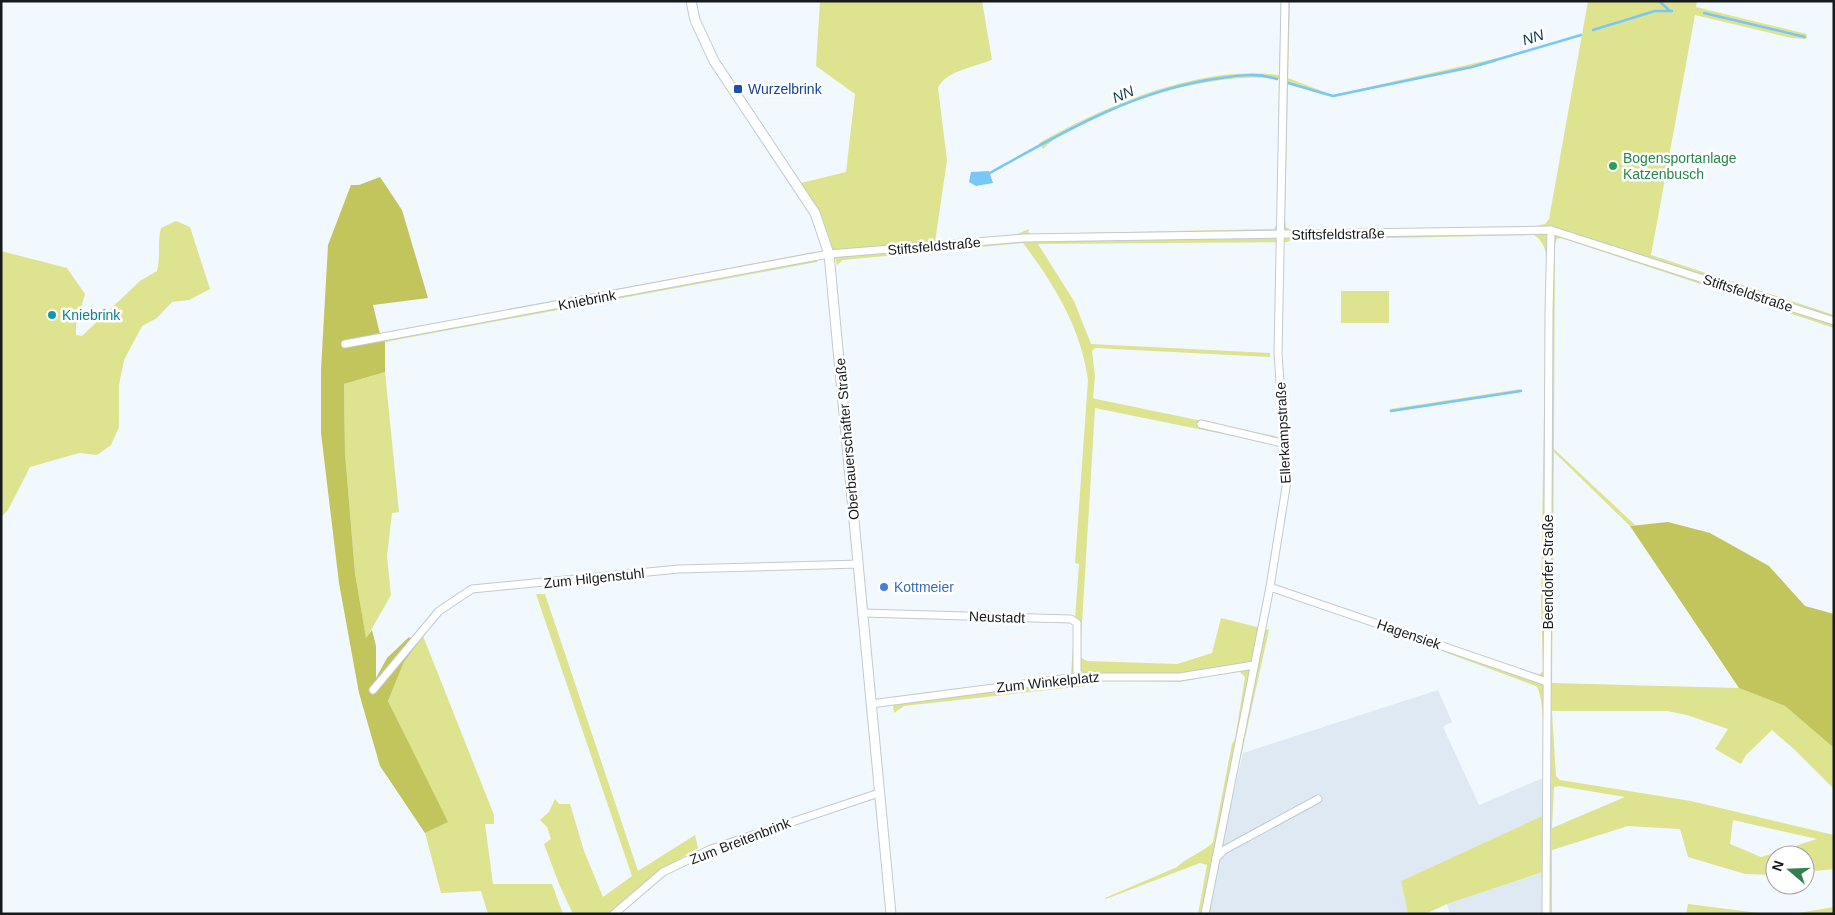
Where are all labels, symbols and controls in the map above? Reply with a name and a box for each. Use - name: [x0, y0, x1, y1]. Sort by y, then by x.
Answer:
- water label: NN: [1520, 26, 1546, 48]
- place label: Wurzelbrink: [748, 81, 823, 97]
- water label: NN: [1110, 82, 1136, 106]
- marker: Wurzelbrink: [732, 83, 744, 95]
- place label: Bogensportanlage Katzenbusch: [1623, 150, 1737, 182]
- marker: Bogensportanlage Katzenbusch: [1607, 160, 1619, 172]
- street label: Stiftsfeldstraße: [1291, 225, 1385, 243]
- street label: Stiftsfeldstraße: [887, 234, 981, 258]
- street label: Stiftsfeldstraße: [1701, 271, 1795, 315]
- street label: Kniebrink: [557, 286, 618, 313]
- place label: Kniebrink: [62, 307, 121, 323]
- marker: Kniebrink: [46, 309, 58, 321]
- street label: Oberbauerschafter Straße: [832, 357, 862, 521]
- street label: Ellerkampstraße: [1272, 381, 1294, 484]
- street label: Beendorfer Straße: [1540, 514, 1556, 630]
- street label: Zum Hilgenstuhl: [543, 565, 645, 591]
- place label: Kottmeier: [894, 579, 954, 595]
- marker: Kottmeier: [878, 581, 890, 593]
- street label: Neustadt: [969, 608, 1025, 626]
- street label: Hagensiek: [1375, 616, 1444, 653]
- street label: Zum Winkelplatz: [996, 669, 1100, 695]
- street label: Zum Breitenbrink: [687, 814, 794, 868]
- north arrow: [1765, 845, 1815, 895]
- text: N: [1768, 858, 1787, 873]

